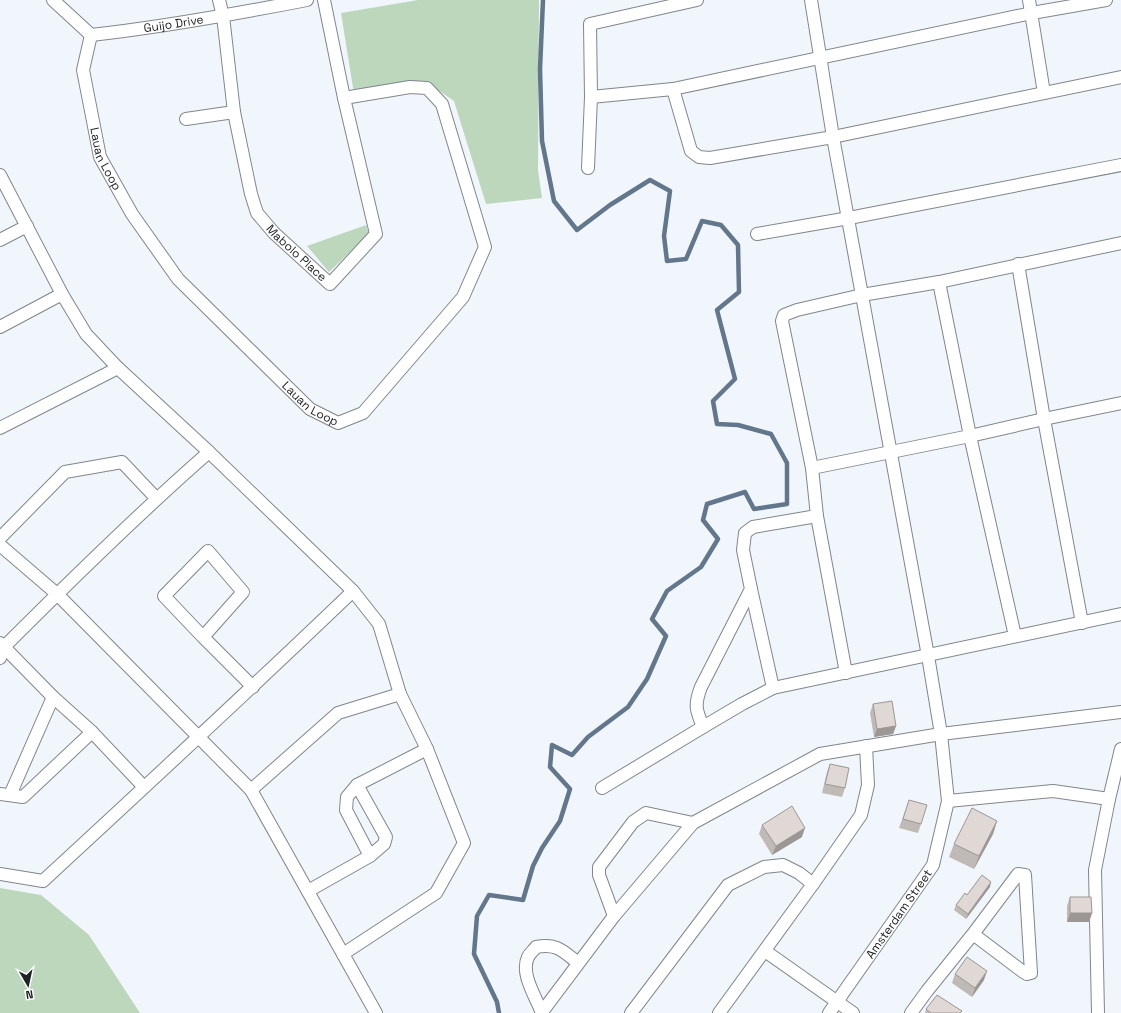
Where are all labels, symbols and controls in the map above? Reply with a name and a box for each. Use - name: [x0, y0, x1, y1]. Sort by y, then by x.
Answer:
- street label: Guijo Drive: [143, 11, 205, 36]
- street label: Lauan Loop: [86, 126, 125, 193]
- street label: Mabolo Place: [262, 221, 330, 285]
- street label: Lauan Loop: [278, 378, 341, 430]
- street label: Amsterdam Street: [862, 866, 936, 962]
- north arrow: [8, 965, 48, 1005]
- text: N: [25, 987, 34, 1002]

